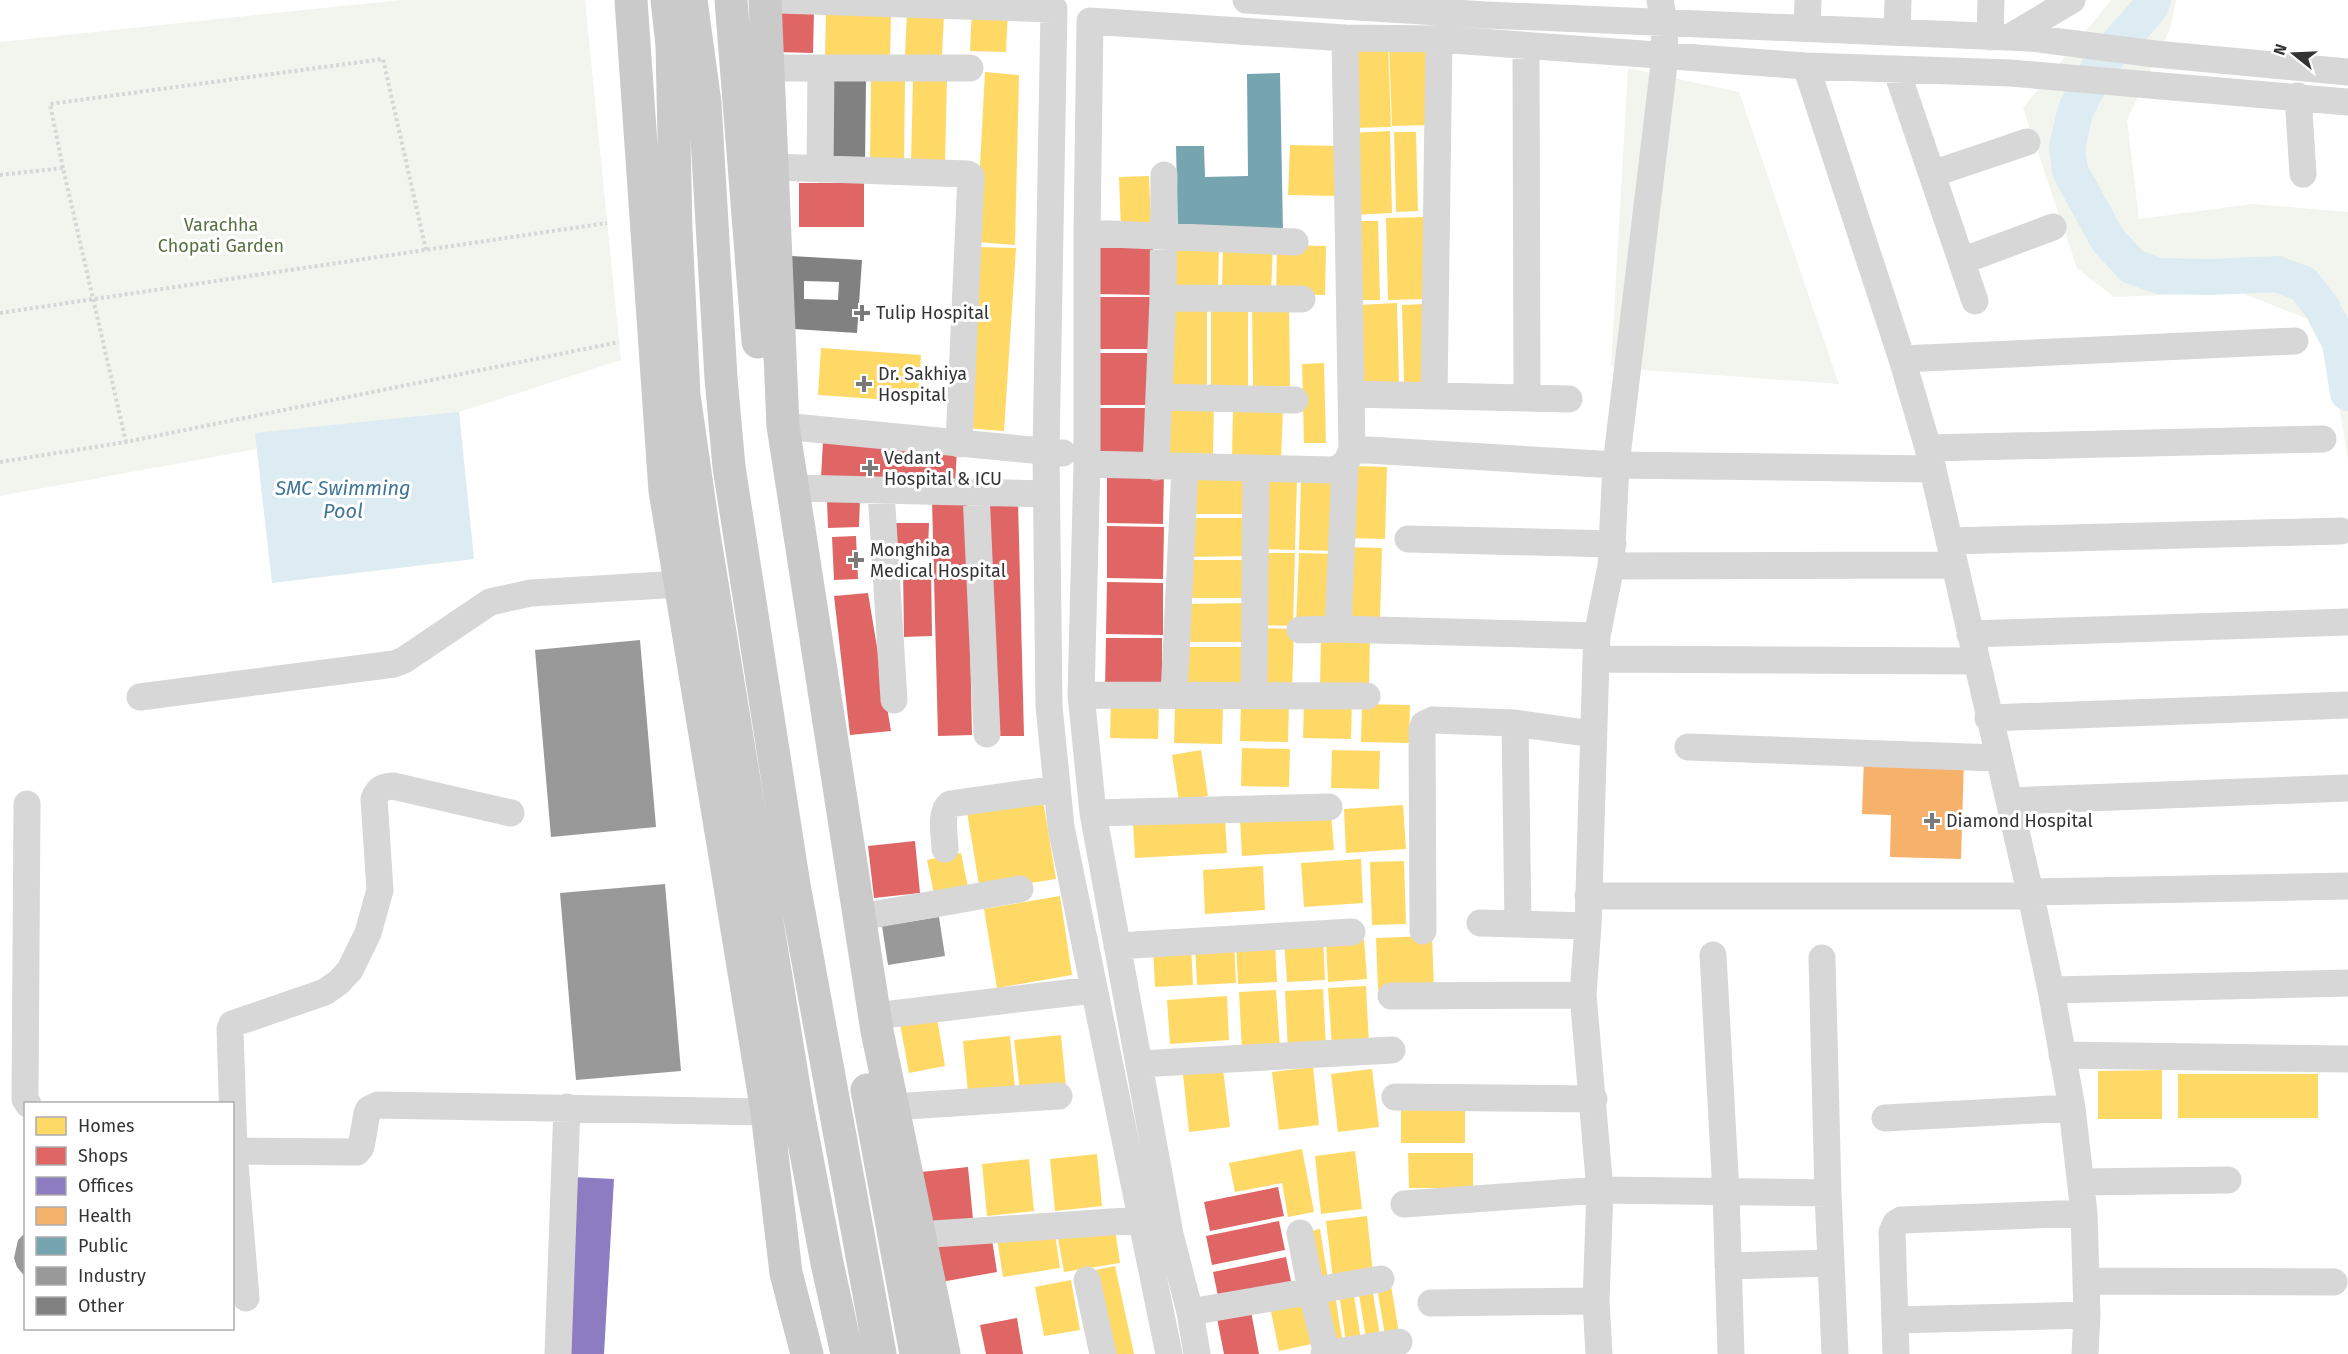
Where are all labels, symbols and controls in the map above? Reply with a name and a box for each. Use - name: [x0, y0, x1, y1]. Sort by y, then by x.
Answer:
- north arrow: [2264, 24, 2324, 84]
- text: N: [2270, 42, 2291, 57]
- park label: Varachha Chopati Garden: [158, 214, 284, 257]
- place label: Tulip Hospital: [876, 302, 989, 324]
- marker: Tulip Hospital: [853, 304, 871, 322]
- place label: Dr. Sakhiya Hospital: [878, 363, 967, 406]
- marker: Dr. Sakhiya Hospital: [855, 375, 873, 393]
- place label: Vedant Hospital & ICU: [884, 447, 1002, 490]
- marker: Vedant Hospital & ICU: [861, 459, 879, 477]
- water label: SMC Swimming Pool: [274, 476, 411, 523]
- place label: Monghiba Medical Hospital: [870, 539, 1006, 582]
- marker: Monghiba Medical Hospital: [847, 551, 865, 569]
- place label: Diamond Hospital: [1946, 810, 2093, 832]
- marker: Diamond Hospital: [1923, 812, 1941, 830]
- legend: [24, 1102, 234, 1330]
- text: Homes: [78, 1115, 134, 1137]
- text: Shops: [78, 1145, 128, 1167]
- text: Offices: [78, 1175, 133, 1197]
- text: Health: [78, 1205, 132, 1227]
- text: Public: [78, 1235, 128, 1257]
- text: Industry: [78, 1265, 146, 1287]
- text: Other: [78, 1295, 124, 1317]

